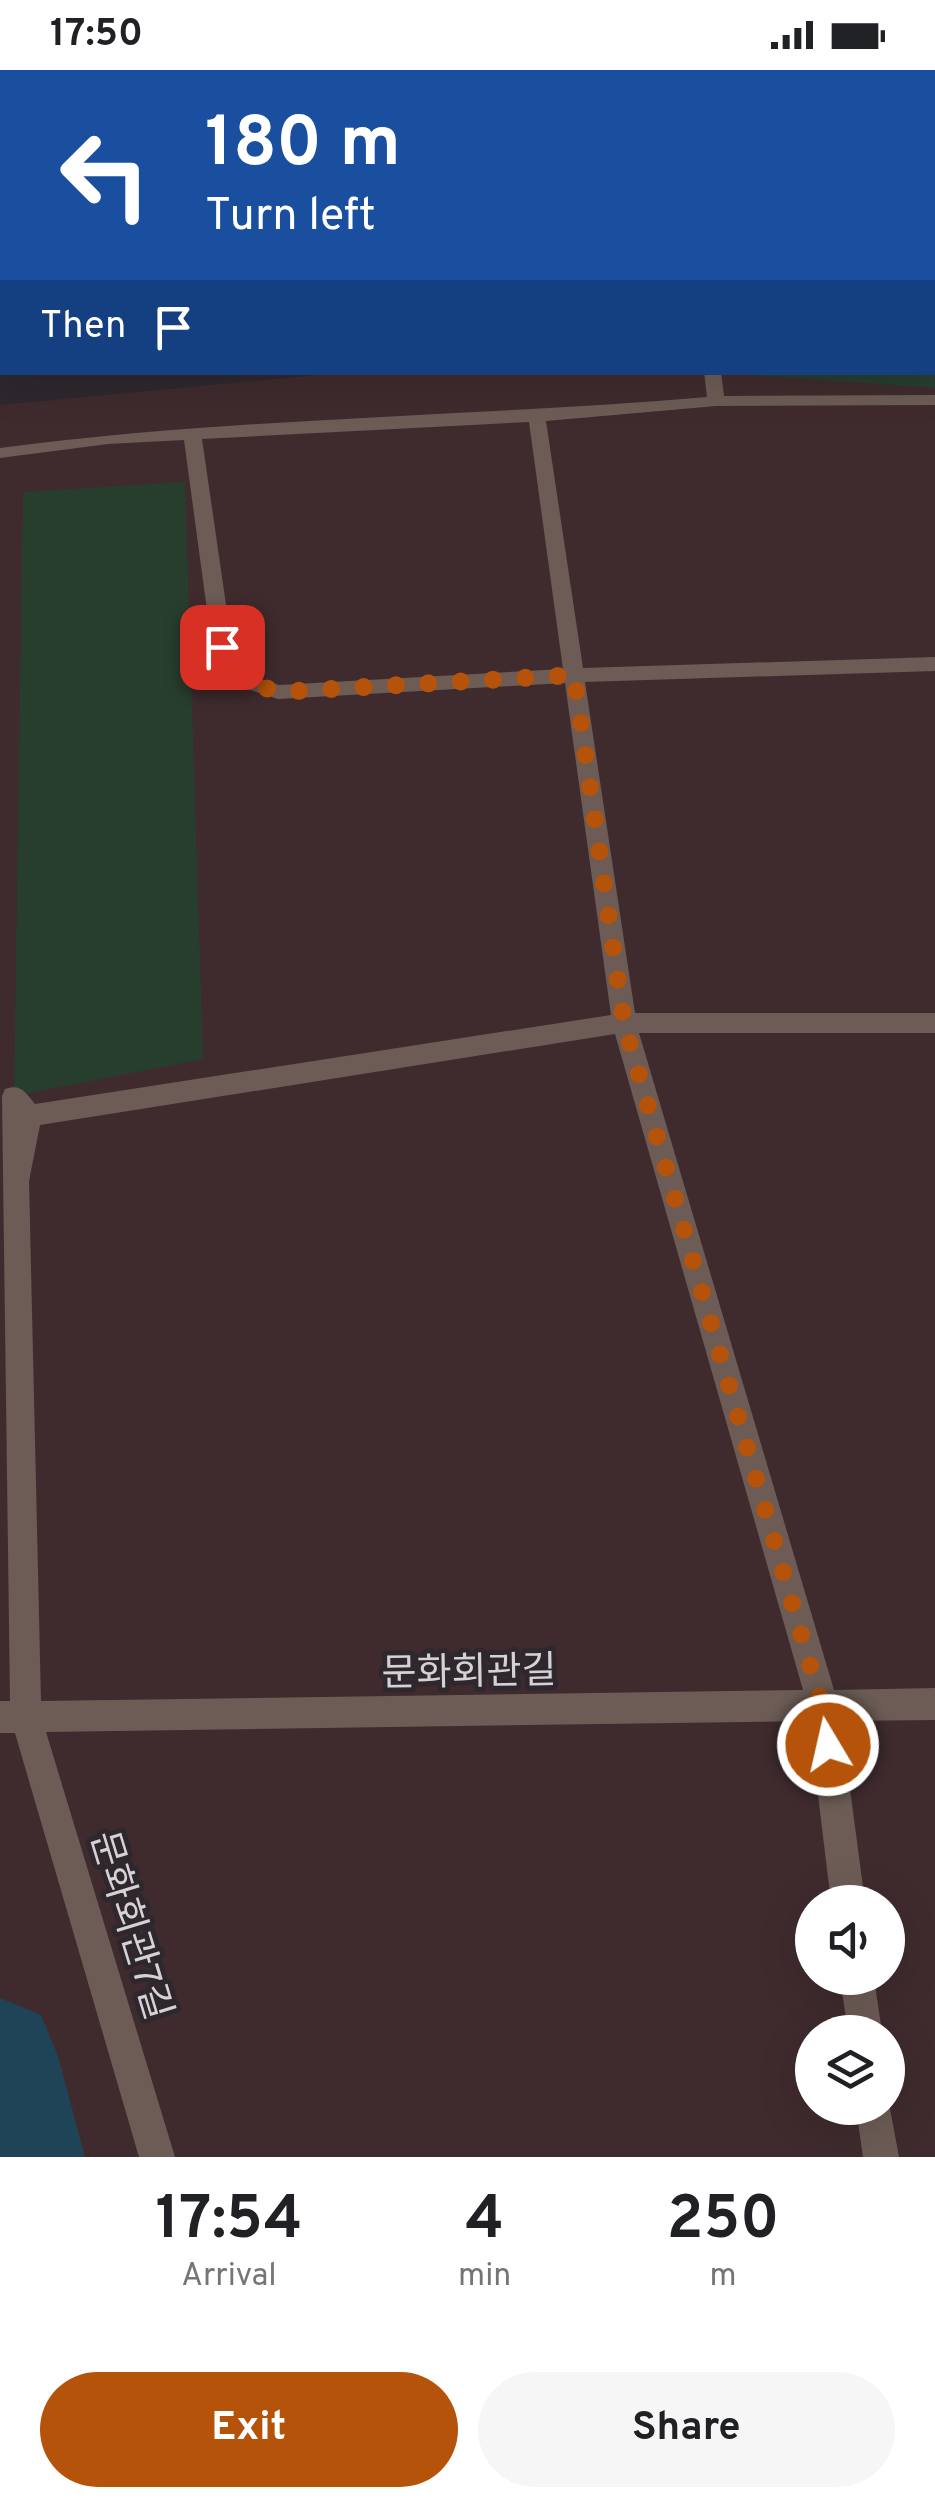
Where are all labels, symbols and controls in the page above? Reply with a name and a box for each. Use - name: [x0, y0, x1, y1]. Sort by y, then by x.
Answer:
- text: 17:50: [50, 11, 143, 60]
- text: 180 m: [205, 102, 401, 191]
- icon: left: [40, 110, 170, 240]
- text: Turn left: [205, 189, 376, 246]
- icon: arrive: [146, 300, 201, 355]
- text: Then: [40, 303, 126, 352]
- pin: [180, 605, 265, 690]
- icon: arrive: [195, 620, 250, 675]
- street label: 문화회관길: [381, 1648, 557, 1701]
- position arrow: [776, 1693, 880, 1797]
- street label: 문화회관7길: [77, 1826, 181, 2026]
- map controls: [795, 1885, 905, 2125]
- button: sound: [795, 1885, 905, 1995]
- button: layers: [795, 2015, 905, 2125]
- text: 17:54: [155, 2184, 303, 2260]
- text: 4: [465, 2184, 504, 2260]
- text: 250: [667, 2184, 780, 2260]
- text: Arrival: [181, 2257, 277, 2297]
- text: min: [458, 2257, 511, 2297]
- text: m: [710, 2257, 737, 2297]
- button: Exit: [40, 2372, 458, 2487]
- button: Share: [478, 2372, 895, 2487]

